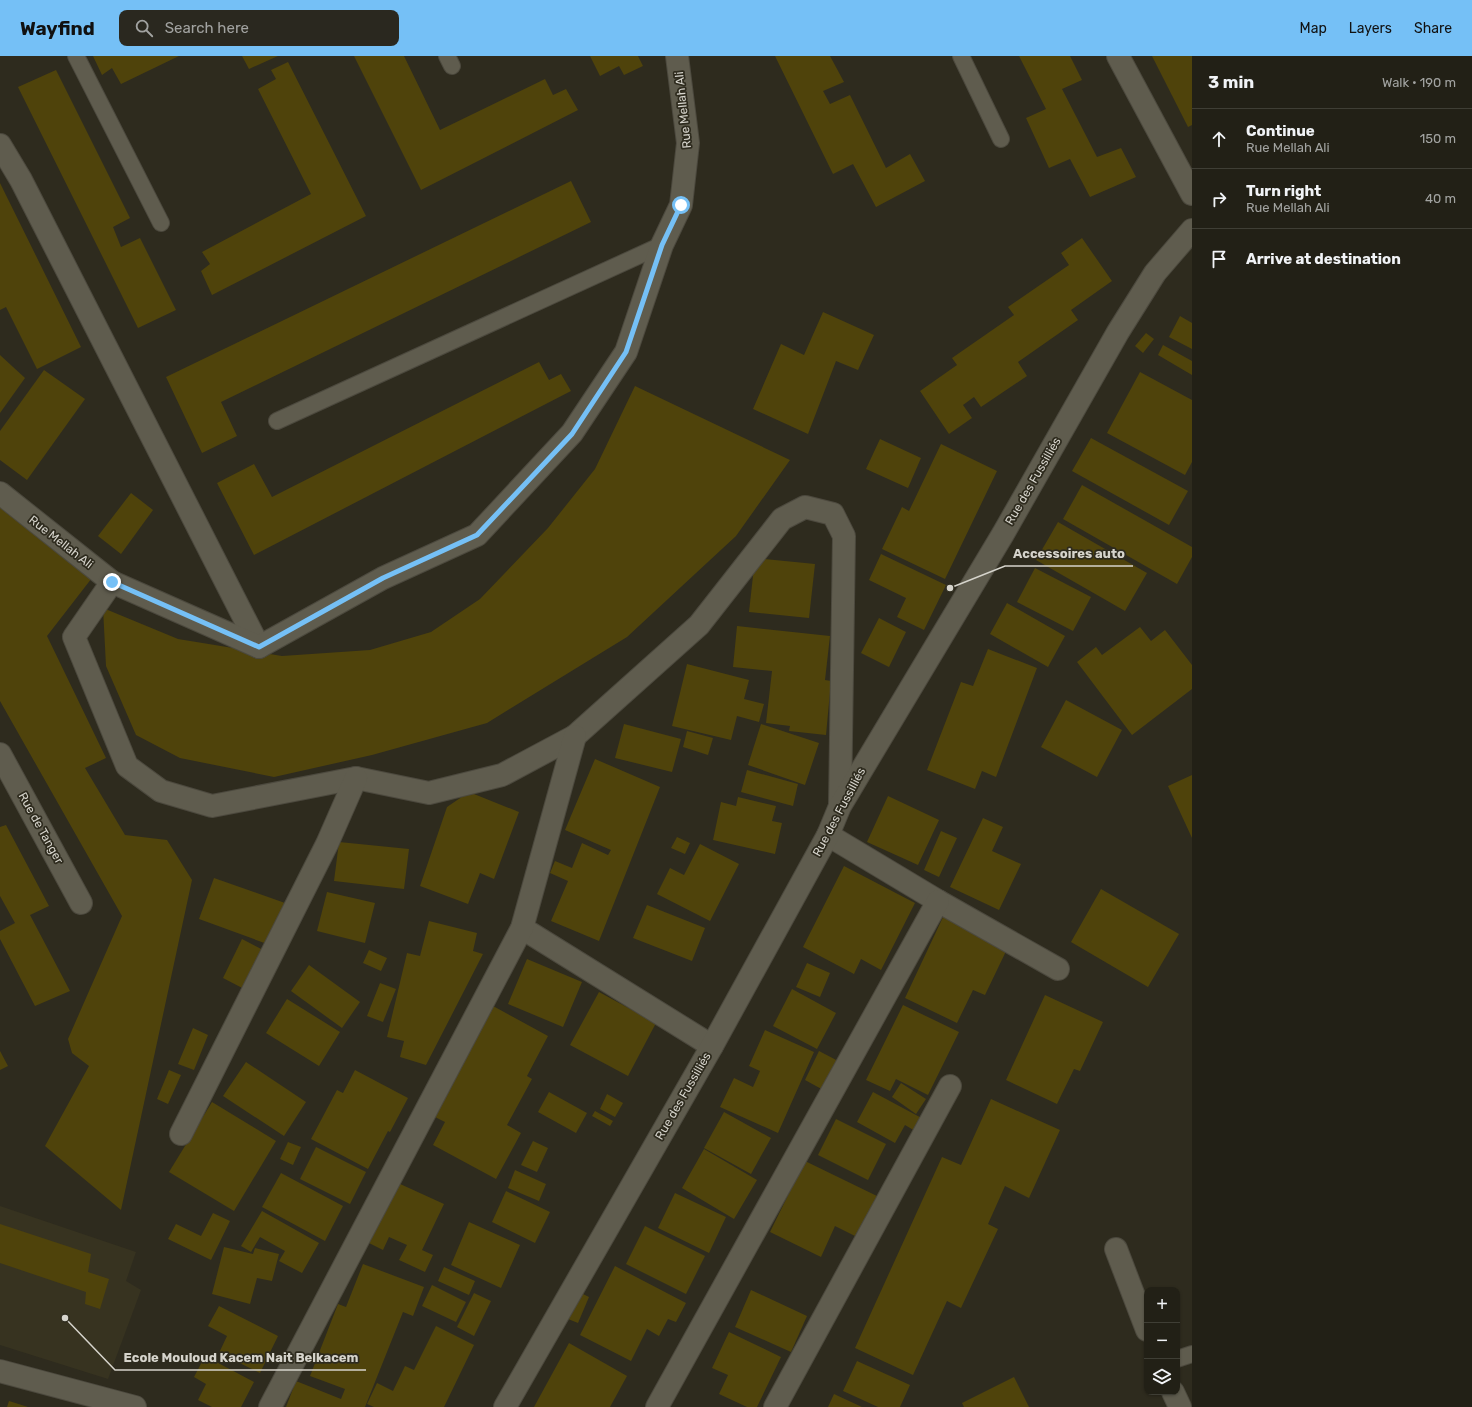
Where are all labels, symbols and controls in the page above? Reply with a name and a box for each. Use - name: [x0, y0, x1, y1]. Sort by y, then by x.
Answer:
- search box: [119, 10, 399, 46]
- text: Wayfind: [20, 17, 95, 40]
- icon: search: [133, 17, 155, 39]
- text: Search here: [165, 19, 249, 37]
- text: Map: [1300, 20, 1327, 37]
- text: Layers: [1349, 20, 1392, 37]
- text: Share: [1414, 20, 1452, 37]
- street label: Rue Mellah Ali: [672, 71, 694, 149]
- text: 3 min: [1208, 72, 1254, 92]
- text: Walk · 190 m: [1382, 75, 1456, 90]
- text: Continue: [1246, 122, 1315, 140]
- icon: ahead: [1208, 128, 1230, 150]
- text: 150 m: [1420, 131, 1456, 146]
- text: Rue Mellah Ali: [1246, 140, 1330, 155]
- text: Turn right: [1246, 182, 1321, 200]
- icon: right: [1208, 188, 1230, 210]
- text: 40 m: [1425, 191, 1456, 206]
- route start: [672, 196, 690, 214]
- text: Rue Mellah Ali: [1246, 200, 1330, 215]
- icon: arrive: [1208, 248, 1230, 270]
- text: Arrive at destination: [1246, 250, 1401, 268]
- street label: Rue des Fussilliés: [1002, 435, 1064, 527]
- street label: Rue Mellah Ali: [26, 513, 96, 571]
- callout: Accessoires auto: [1005, 541, 1133, 566]
- text: Accessoires auto: [1013, 546, 1125, 561]
- route end: [103, 573, 121, 591]
- street label: Rue des Fussilliés: [810, 765, 868, 859]
- street label: Rue de Tanger: [16, 790, 67, 867]
- street label: Rue des Fussilliés: [652, 1050, 714, 1142]
- map controls: [1144, 1287, 1180, 1395]
- button: +: [1144, 1287, 1180, 1323]
- button: −: [1144, 1323, 1180, 1359]
- callout: Ecole Mouloud Kacem Nait Belkacem: [115, 1345, 366, 1370]
- text: Ecole Mouloud Kacem Nait Belkacem: [124, 1350, 359, 1365]
- button: layers: [1144, 1359, 1180, 1395]

